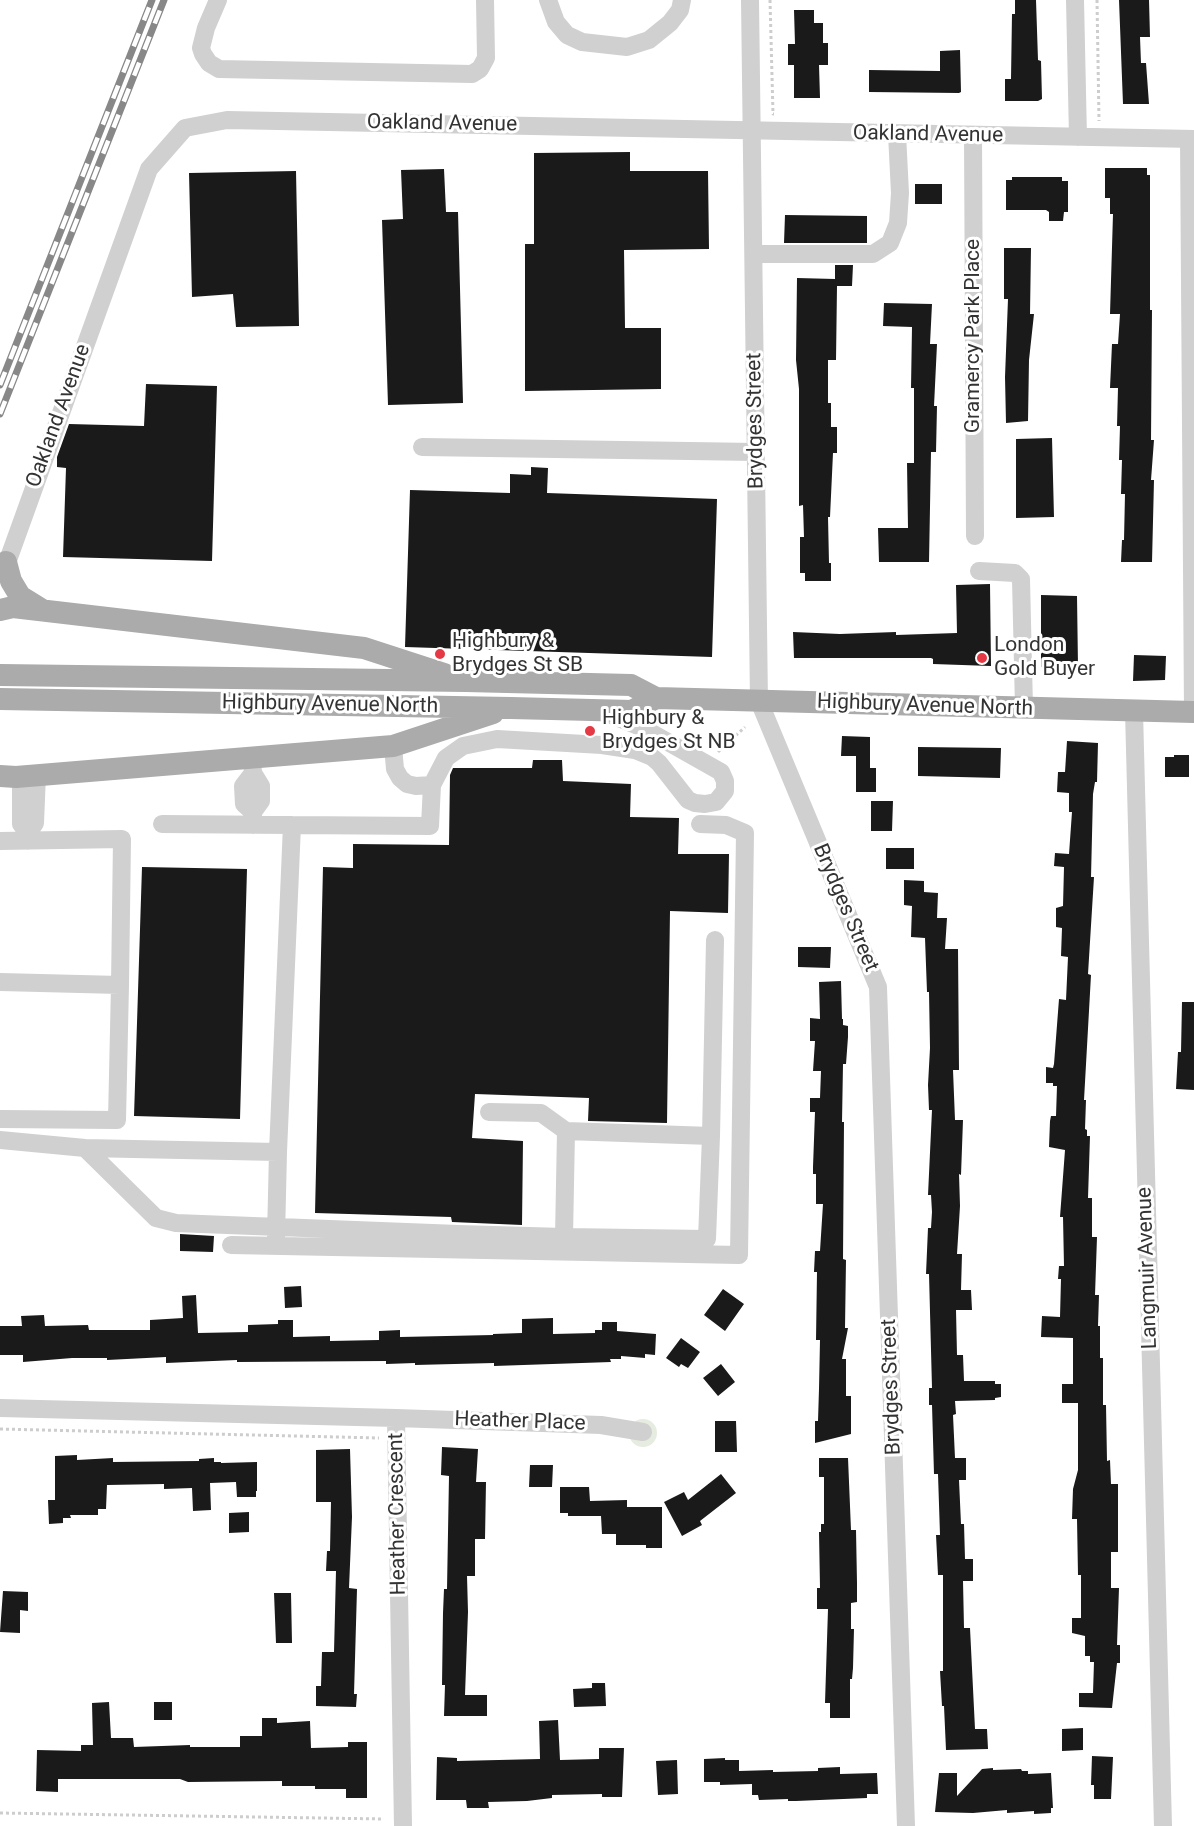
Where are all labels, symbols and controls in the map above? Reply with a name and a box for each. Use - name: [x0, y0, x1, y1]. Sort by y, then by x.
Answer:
- street label: Oakland Avenue: [367, 110, 517, 138]
- street label: Oakland Avenue: [853, 121, 1003, 149]
- street label: Gramercy Park Place: [961, 239, 987, 433]
- street label: Oakland Avenue: [21, 341, 97, 491]
- street label: Brydges Street: [742, 353, 770, 489]
- place label: Highbury & Brydges St SB: [452, 629, 583, 679]
- place label: London Gold Buyer: [994, 633, 1095, 683]
- marker: Highbury & Brydges St SB: [433, 647, 447, 661]
- marker: London Gold Buyer: [975, 651, 989, 665]
- street label: Highbury Avenue North: [817, 690, 1033, 722]
- street label: Highbury Avenue North: [222, 691, 438, 719]
- place label: Highbury & Brydges St NB: [602, 706, 736, 756]
- marker: Highbury & Brydges St NB: [583, 724, 597, 738]
- street label: Brydges Street: [807, 840, 883, 976]
- street label: Langmuir Avenue: [1133, 1187, 1163, 1349]
- street label: Brydges Street: [877, 1318, 907, 1456]
- street label: Heather Place: [454, 1407, 586, 1437]
- street label: Heather Crescent: [384, 1432, 412, 1596]

